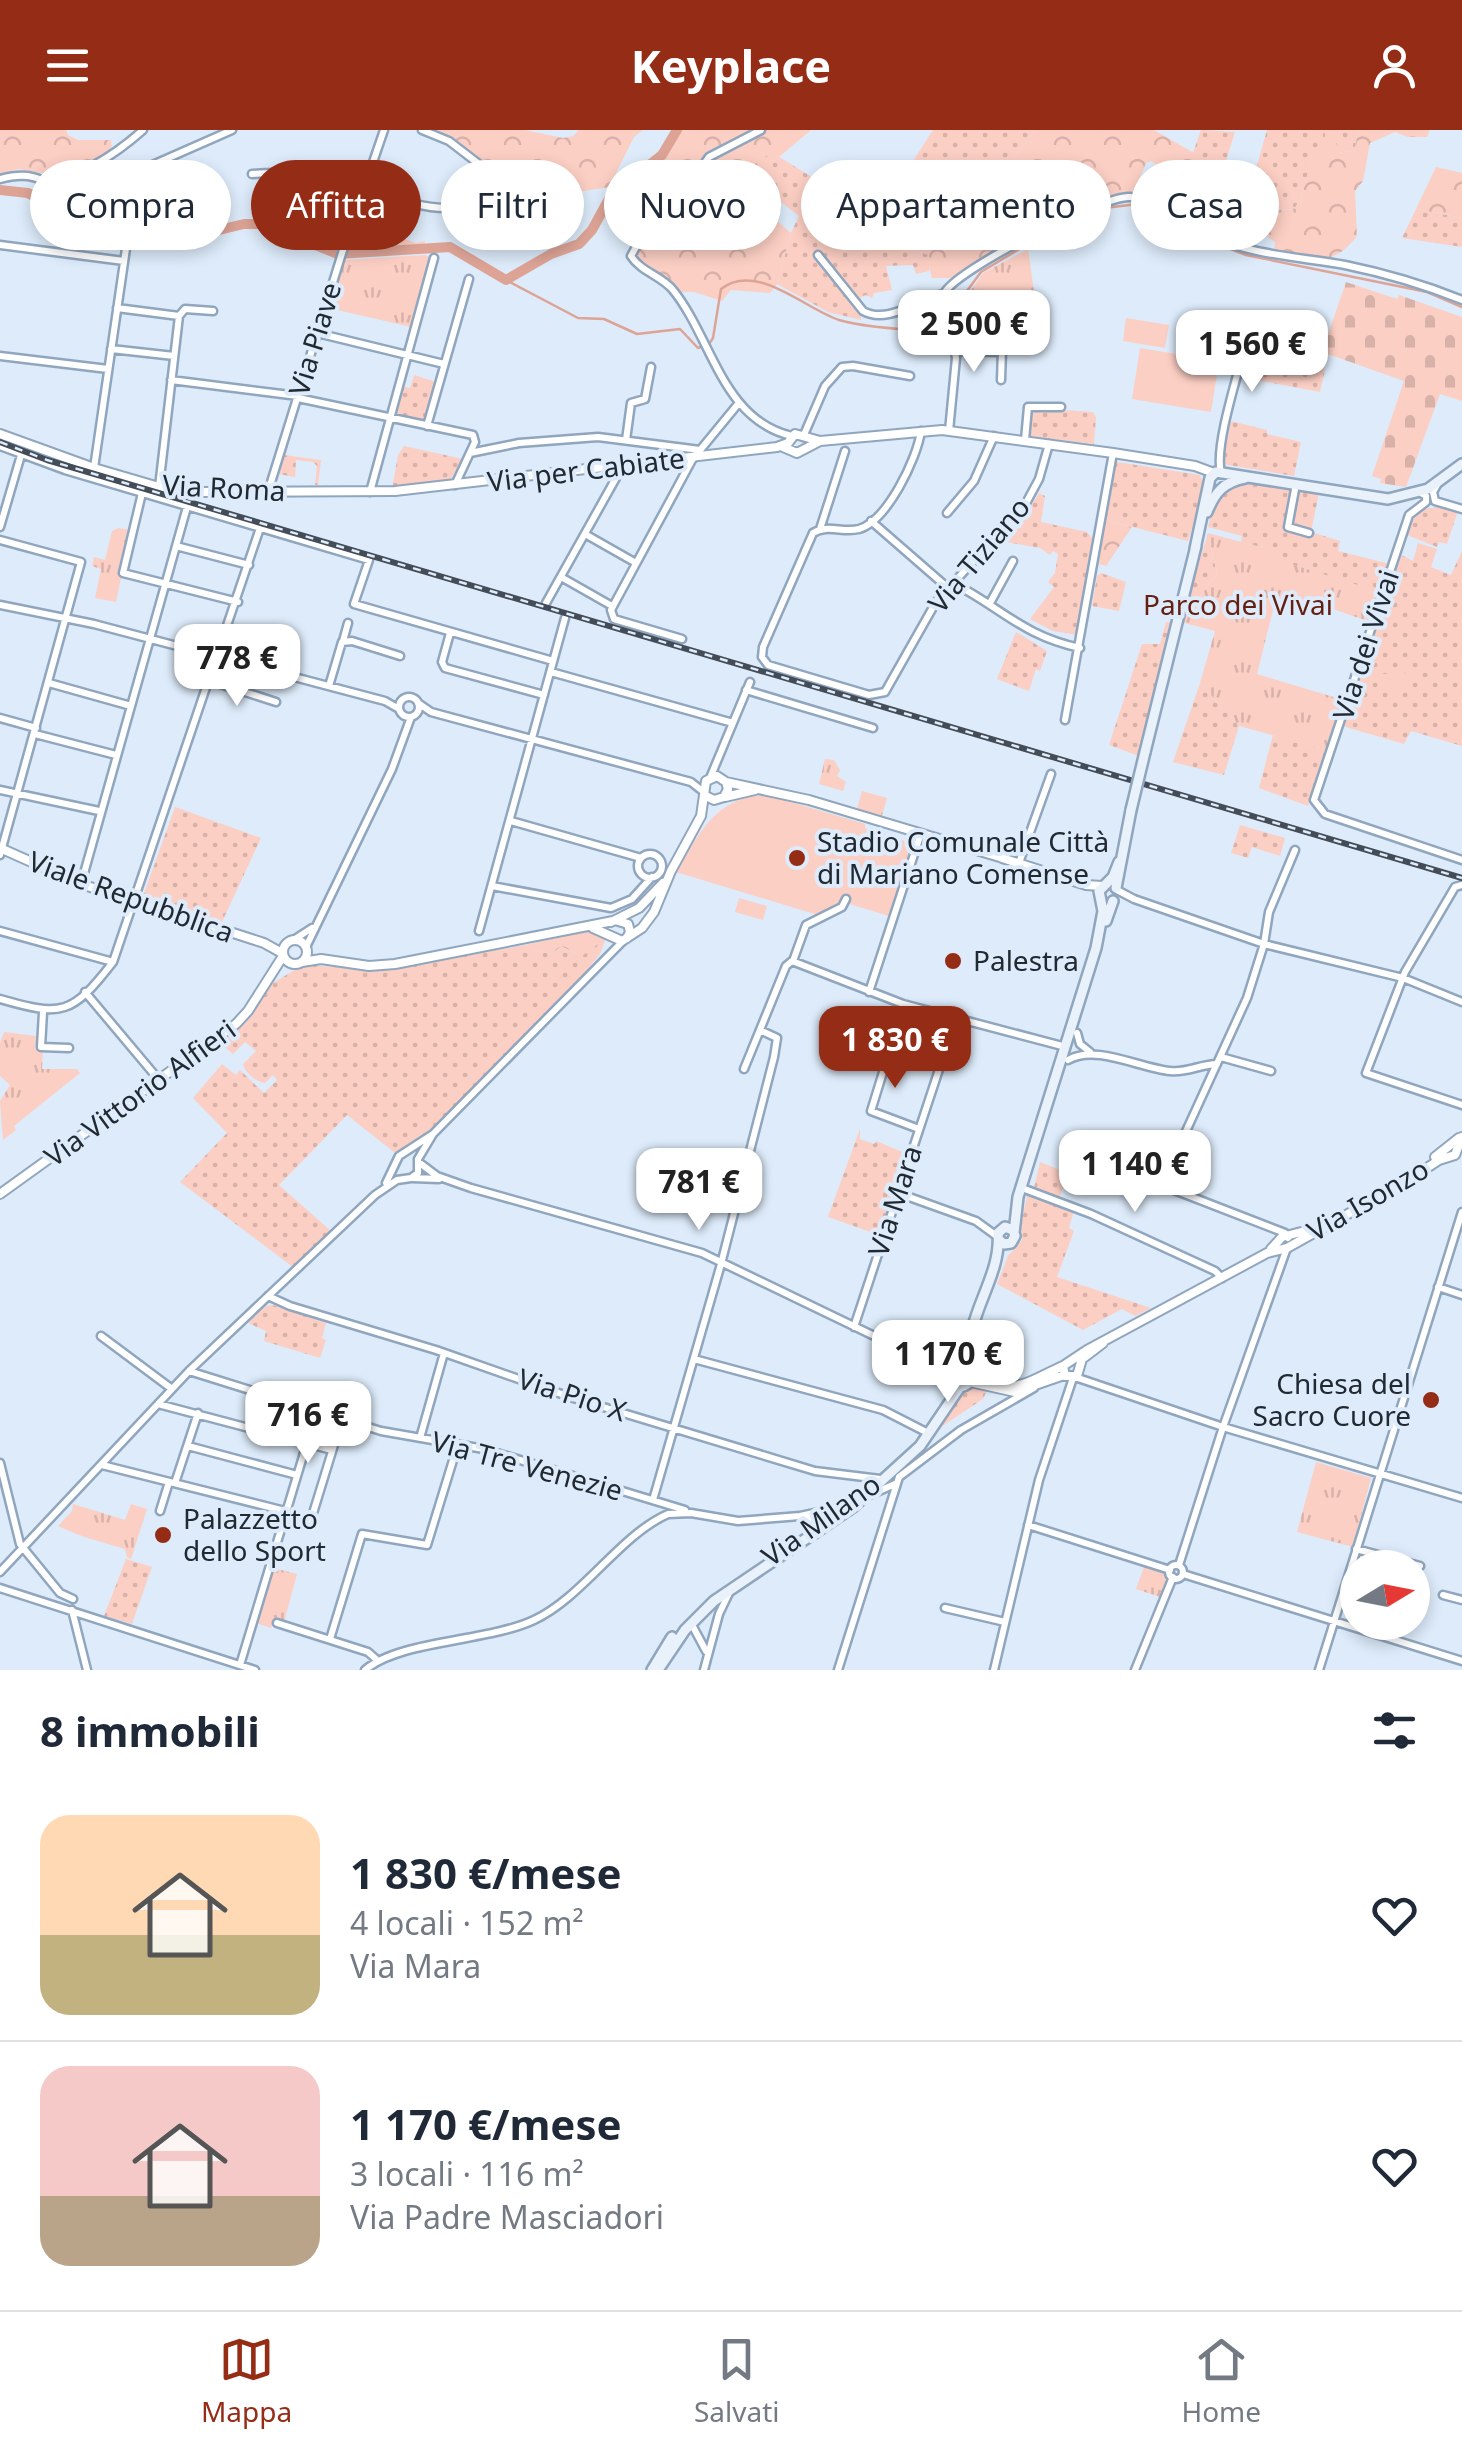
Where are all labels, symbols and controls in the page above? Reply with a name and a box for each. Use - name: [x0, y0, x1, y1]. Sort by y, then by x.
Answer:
- text: Keyplace: [631, 35, 831, 96]
- icon: menu: [40, 38, 95, 93]
- icon: person: [1367, 38, 1422, 93]
- chip: Compra: [30, 160, 231, 250]
- chip: Affitta: [251, 160, 421, 250]
- chip: Filtri: [441, 160, 584, 250]
- chip: Nuovo: [604, 160, 781, 250]
- chip: Appartamento: [801, 160, 1111, 250]
- chip: Casa: [1131, 160, 1279, 250]
- street label: Via Piave: [279, 277, 349, 400]
- pin: 2 500 €: [882, 290, 1066, 375]
- text: 2 500 €: [920, 301, 1028, 344]
- pin: 1 560 €: [1160, 310, 1344, 395]
- text: 1 560 €: [1198, 321, 1306, 364]
- street label: Via per Cabiate: [485, 438, 687, 500]
- street label: Via Roma: [162, 465, 287, 509]
- street label: Via Tiziano: [919, 488, 1038, 620]
- street label: Via dei Vivai: [1323, 565, 1407, 725]
- park label: Parco dei Vivai: [1143, 585, 1333, 623]
- pin: 778 €: [167, 624, 307, 709]
- text: 778 €: [196, 635, 278, 678]
- place label: Stadio Comunale Città di Mariano Comense: [817, 822, 1109, 892]
- street label: Viale Repubblica: [23, 841, 239, 951]
- marker: Stadio Comunale Città di Mariano Comense: [786, 847, 808, 869]
- place label: Palestra: [973, 941, 1079, 979]
- marker: Palestra: [942, 950, 964, 972]
- pin: 1 830 €: [803, 1006, 987, 1091]
- street label: Via Vittorio Alfieri: [36, 1010, 243, 1175]
- text: 1 830 €: [841, 1017, 949, 1060]
- pin: 1 140 €: [1043, 1130, 1227, 1215]
- street label: Via Mara: [858, 1140, 930, 1261]
- text: 1 140 €: [1081, 1141, 1189, 1184]
- pin: 781 €: [629, 1148, 769, 1233]
- street label: Via Isonzo: [1300, 1149, 1435, 1249]
- text: 781 €: [658, 1159, 740, 1202]
- pin: 1 170 €: [856, 1320, 1040, 1405]
- text: 1 170 €: [894, 1331, 1002, 1374]
- street label: Via Pio X: [513, 1359, 632, 1430]
- place label: Chiesa del Sacro Cuore: [1253, 1364, 1411, 1434]
- pin: 716 €: [238, 1381, 378, 1466]
- marker: Chiesa del Sacro Cuore: [1420, 1389, 1442, 1411]
- text: 716 €: [267, 1392, 349, 1435]
- street label: Via Tre Venezie: [428, 1421, 627, 1509]
- street label: Via Milano: [753, 1464, 887, 1574]
- place label: Palazzetto dello Sport: [183, 1499, 326, 1569]
- marker: Palazzetto dello Sport: [152, 1524, 174, 1546]
- north arrow: [1340, 1550, 1430, 1640]
- map controls: [1340, 1550, 1430, 1640]
- text: 8 immobili: [40, 1702, 260, 1759]
- icon: filters: [1367, 1703, 1422, 1758]
- text: 1 830 €/mese: [350, 1844, 622, 1901]
- icon: home: [120, 1855, 240, 1975]
- icon: heart: [1367, 1888, 1422, 1943]
- text: 4 locali · 152 m²: [350, 1901, 584, 1944]
- text: Via Mara: [350, 1944, 481, 1987]
- text: 1 170 €/mese: [350, 2095, 622, 2152]
- icon: home: [120, 2106, 240, 2226]
- icon: heart: [1367, 2139, 1422, 2194]
- text: 3 locali · 116 m²: [350, 2152, 584, 2195]
- text: Via Padre Masciadori: [350, 2195, 664, 2238]
- tab: Mappa: [201, 2332, 292, 2430]
- tab: Salvati: [694, 2332, 780, 2430]
- tab: Home: [1181, 2332, 1261, 2430]

